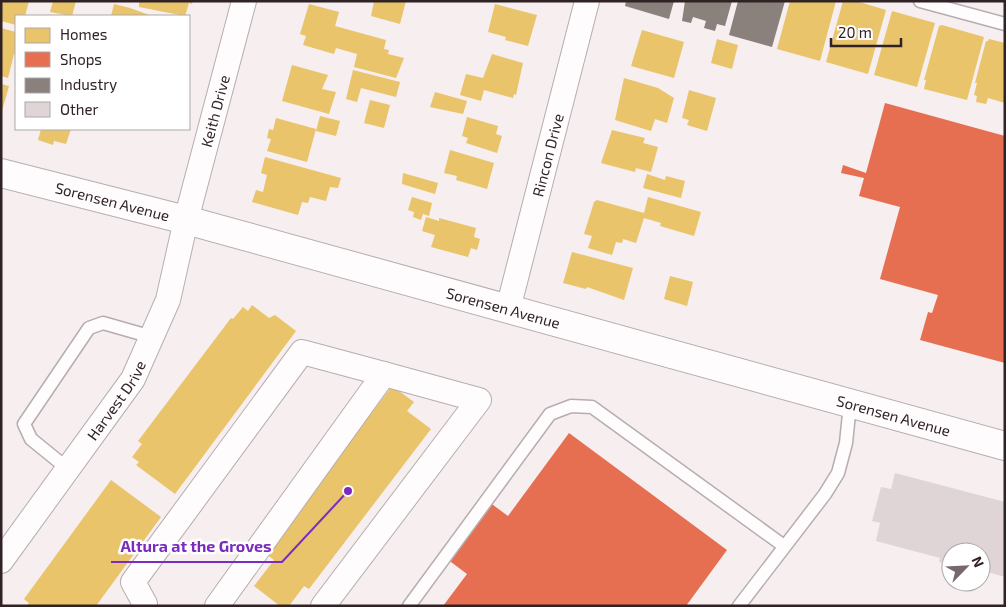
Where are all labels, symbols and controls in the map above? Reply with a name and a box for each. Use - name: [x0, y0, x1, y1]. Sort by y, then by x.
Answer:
- legend: [15, 15, 190, 130]
- scale bar: [831, 15, 901, 47]
- text: 20 m: [838, 23, 872, 41]
- text: Homes: [60, 25, 107, 43]
- text: Shops: [60, 50, 102, 68]
- street label: Keith Drive: [197, 73, 233, 149]
- text: Industry: [60, 75, 117, 93]
- text: Other: [60, 100, 99, 118]
- street label: Rincon Drive: [528, 111, 567, 198]
- street label: Sorensen Avenue: [53, 178, 172, 224]
- street label: Sorensen Avenue: [444, 283, 562, 332]
- street label: Harvest Drive: [83, 358, 149, 443]
- street label: Sorensen Avenue: [835, 391, 953, 440]
- callout: Altura at the Groves: [111, 531, 282, 562]
- text: Altura at the Groves: [120, 536, 272, 555]
- north arrow: [941, 542, 991, 592]
- text: N: [969, 553, 988, 570]

